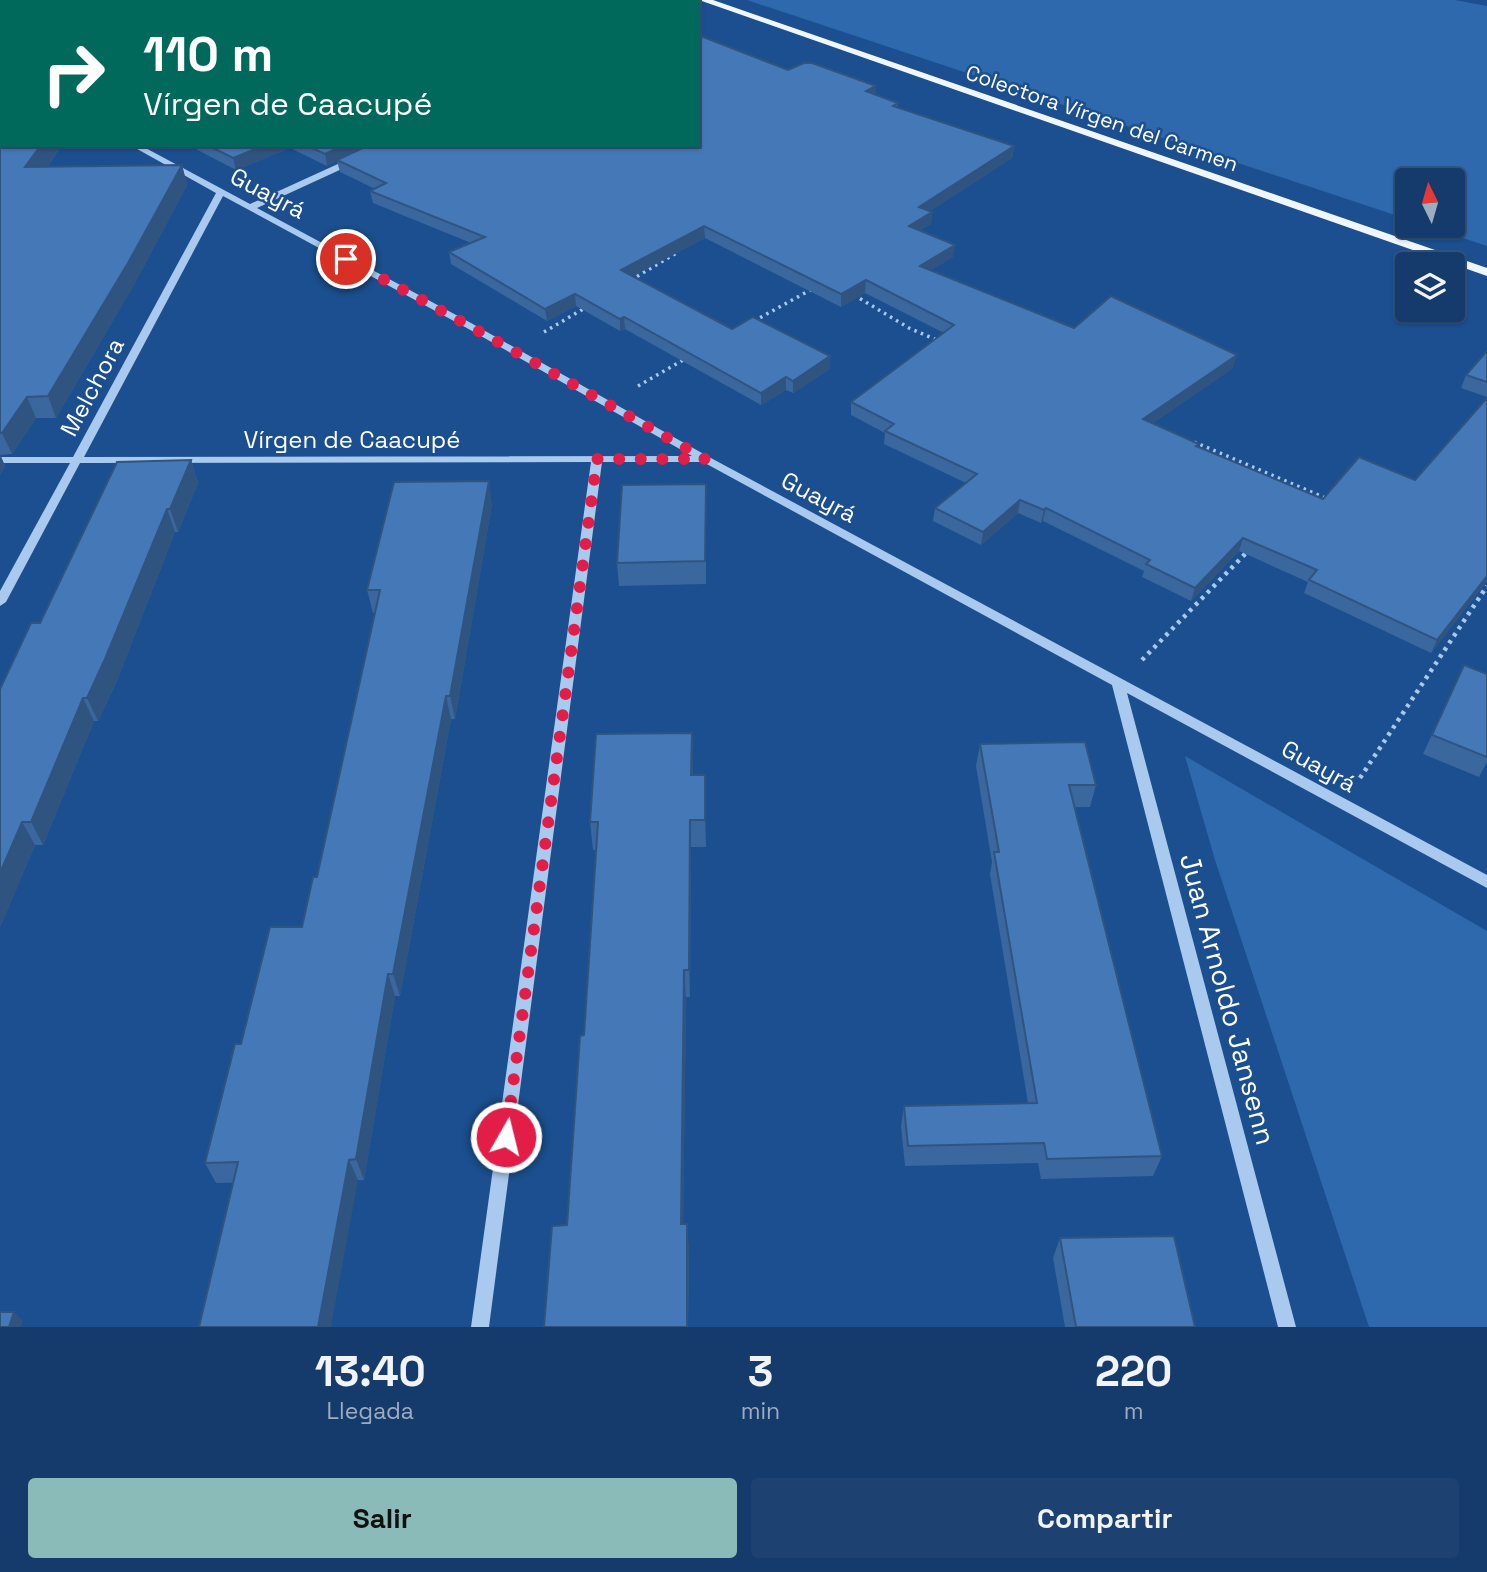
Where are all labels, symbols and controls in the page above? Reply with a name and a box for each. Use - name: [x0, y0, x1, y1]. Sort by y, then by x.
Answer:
- text: 110 m: [143, 23, 273, 85]
- icon: right: [28, 28, 119, 119]
- street label: Colectora Vírgen del Carmen: [962, 59, 1242, 177]
- text: Vírgen de Caacupé: [143, 84, 432, 124]
- street label: Guayrá: [225, 160, 311, 226]
- north arrow: [1395, 168, 1465, 238]
- map controls: [1395, 168, 1465, 322]
- pin: [316, 229, 376, 289]
- icon: arrive: [327, 240, 365, 278]
- button: layers: [1395, 252, 1465, 322]
- street label: Melchora: [53, 332, 131, 442]
- street label: Vírgen de Caacupé: [243, 424, 461, 455]
- street label: Guayrá: [776, 464, 862, 530]
- street label: Guayrá: [1276, 733, 1362, 799]
- street label: Juan Arnoldo Jansenn: [1172, 849, 1284, 1149]
- position arrow: [469, 1100, 543, 1174]
- text: 13:40: [315, 1345, 426, 1398]
- text: 3: [748, 1345, 773, 1398]
- text: 220: [1095, 1345, 1172, 1398]
- text: Llegada: [327, 1396, 414, 1426]
- text: min: [741, 1396, 780, 1426]
- text: m: [1124, 1396, 1143, 1426]
- button: Salir: [28, 1478, 737, 1558]
- button: Compartir: [751, 1478, 1459, 1558]

